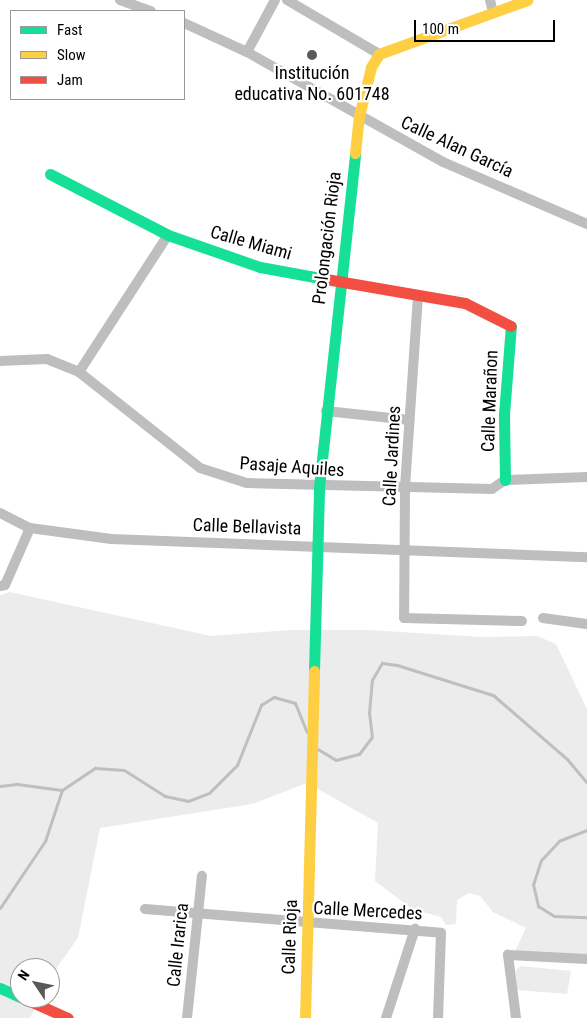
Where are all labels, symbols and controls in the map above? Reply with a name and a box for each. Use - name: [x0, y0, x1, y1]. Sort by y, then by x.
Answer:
- legend: [10, 10, 185, 100]
- scale bar: [417, 10, 558, 42]
- text: 100 m: [422, 20, 459, 38]
- text: Fast: [57, 21, 82, 39]
- text: Slow: [57, 46, 86, 64]
- marker: Institución educativa No. 601748: [306, 49, 318, 61]
- place label: Institución educativa No. 601748: [234, 63, 390, 106]
- text: Jam: [57, 71, 83, 89]
- street label: Calle Alan García: [397, 112, 517, 182]
- street label: Prolongación Rioja: [308, 170, 346, 306]
- street label: Calle Miami: [208, 221, 294, 265]
- street label: Calle Marañon: [477, 350, 503, 452]
- street label: Calle Jardines: [379, 405, 405, 507]
- street label: Pasaje Aquiles: [239, 453, 345, 481]
- street label: Calle Bellavista: [192, 514, 302, 540]
- street label: Calle Mercedes: [313, 897, 423, 925]
- street label: Calle Rioja: [278, 899, 302, 975]
- street label: Calle Irarica: [163, 902, 193, 988]
- north arrow: [10, 958, 60, 1008]
- text: N: [14, 967, 32, 983]

